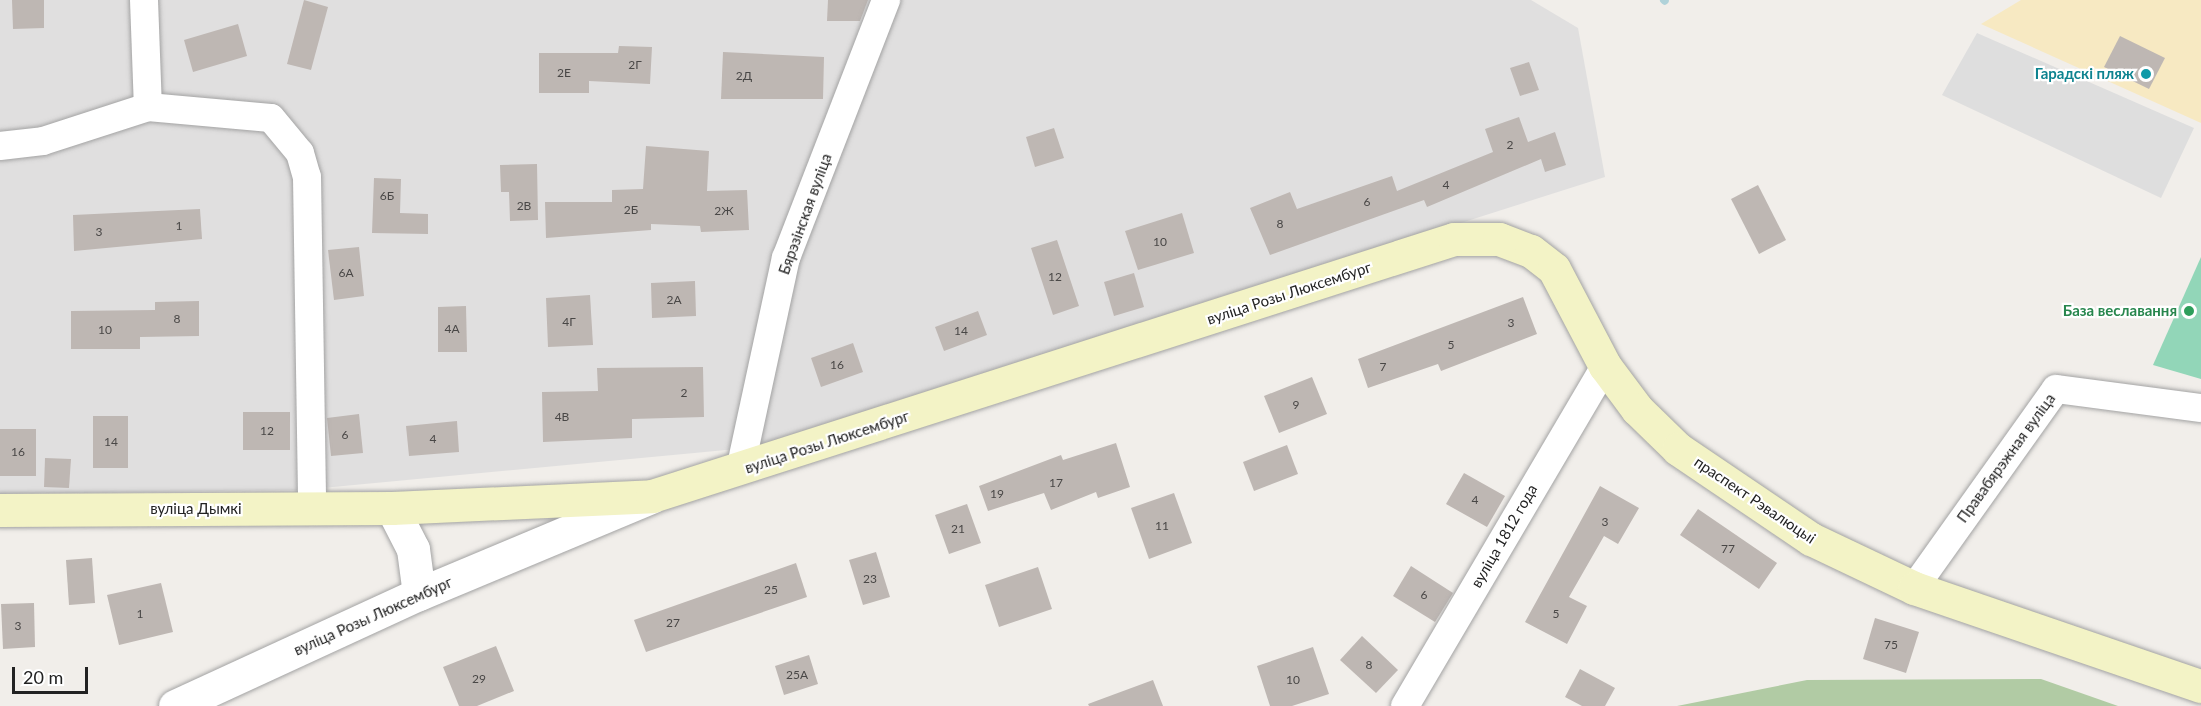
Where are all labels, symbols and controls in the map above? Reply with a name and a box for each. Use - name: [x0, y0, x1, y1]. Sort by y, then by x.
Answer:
- house number: 2Г: [628, 58, 642, 72]
- place label: Гарадскі пляж: [2035, 65, 2134, 83]
- house number: 2Е: [557, 66, 571, 80]
- marker: Гарадскі пляж: [2139, 67, 2153, 81]
- house number: 2Д: [736, 69, 752, 83]
- house number: 2: [1507, 138, 1513, 152]
- street label: Бярэзінская вуліца: [775, 151, 835, 277]
- house number: 4: [1443, 178, 1449, 192]
- house number: 6Б: [380, 189, 394, 203]
- house number: 6: [1364, 195, 1370, 209]
- house number: 2В: [517, 199, 531, 213]
- house number: 2Б: [624, 203, 638, 217]
- house number: 2Ж: [714, 204, 734, 218]
- house number: 8: [1277, 217, 1283, 231]
- house number: 1: [176, 219, 182, 233]
- house number: 3: [96, 225, 102, 239]
- house number: 10: [1153, 235, 1167, 249]
- street label: вуліца Розы Люксембург: [1205, 258, 1373, 328]
- house number: 6А: [338, 266, 354, 280]
- house number: 12: [1048, 270, 1062, 284]
- house number: 2А: [666, 293, 682, 307]
- place label: База веславання: [2063, 302, 2177, 320]
- marker: База веславання: [2182, 304, 2196, 318]
- house number: 8: [174, 312, 180, 326]
- house number: 4Г: [562, 315, 576, 329]
- house number: 3: [1508, 316, 1514, 330]
- house number: 4А: [444, 322, 460, 336]
- house number: 10: [98, 323, 112, 337]
- house number: 14: [954, 324, 968, 338]
- house number: 5: [1448, 338, 1454, 352]
- house number: 16: [830, 358, 844, 372]
- house number: 7: [1380, 360, 1386, 374]
- house number: 2: [681, 386, 687, 400]
- street label: Правабярэжная вуліца: [1953, 390, 2059, 526]
- house number: 9: [1293, 398, 1299, 412]
- street label: вуліца Розы Люксембург: [743, 407, 911, 477]
- house number: 4В: [555, 410, 569, 424]
- house number: 12: [260, 424, 274, 438]
- house number: 6: [342, 428, 348, 442]
- house number: 4: [430, 432, 436, 446]
- house number: 14: [104, 435, 118, 449]
- house number: 16: [11, 445, 25, 459]
- street label: праспект Рэвалюцыі: [1691, 453, 1819, 547]
- house number: 17: [1049, 476, 1063, 490]
- street label: вуліца 1812 года: [1467, 481, 1541, 591]
- house number: 19: [990, 487, 1004, 501]
- house number: 4: [1472, 493, 1478, 507]
- street label: вуліца Дымкі: [150, 500, 242, 518]
- house number: 3: [1602, 515, 1608, 529]
- house number: 11: [1155, 519, 1169, 533]
- house number: 21: [951, 522, 965, 536]
- house number: 77: [1721, 542, 1735, 556]
- house number: 23: [863, 572, 877, 586]
- street label: вуліца Розы Люксембург: [291, 573, 455, 659]
- house number: 25: [764, 583, 778, 597]
- house number: 6: [1421, 588, 1427, 602]
- house number: 1: [137, 607, 143, 621]
- house number: 5: [1553, 607, 1559, 621]
- house number: 27: [666, 616, 680, 630]
- house number: 3: [15, 619, 21, 633]
- house number: 75: [1884, 638, 1898, 652]
- scale bar: [15, 655, 92, 693]
- house number: 8: [1366, 658, 1372, 672]
- text: 20 m: [23, 666, 63, 688]
- house number: 25А: [786, 668, 808, 682]
- house number: 29: [472, 672, 486, 686]
- house number: 10: [1286, 673, 1300, 687]

